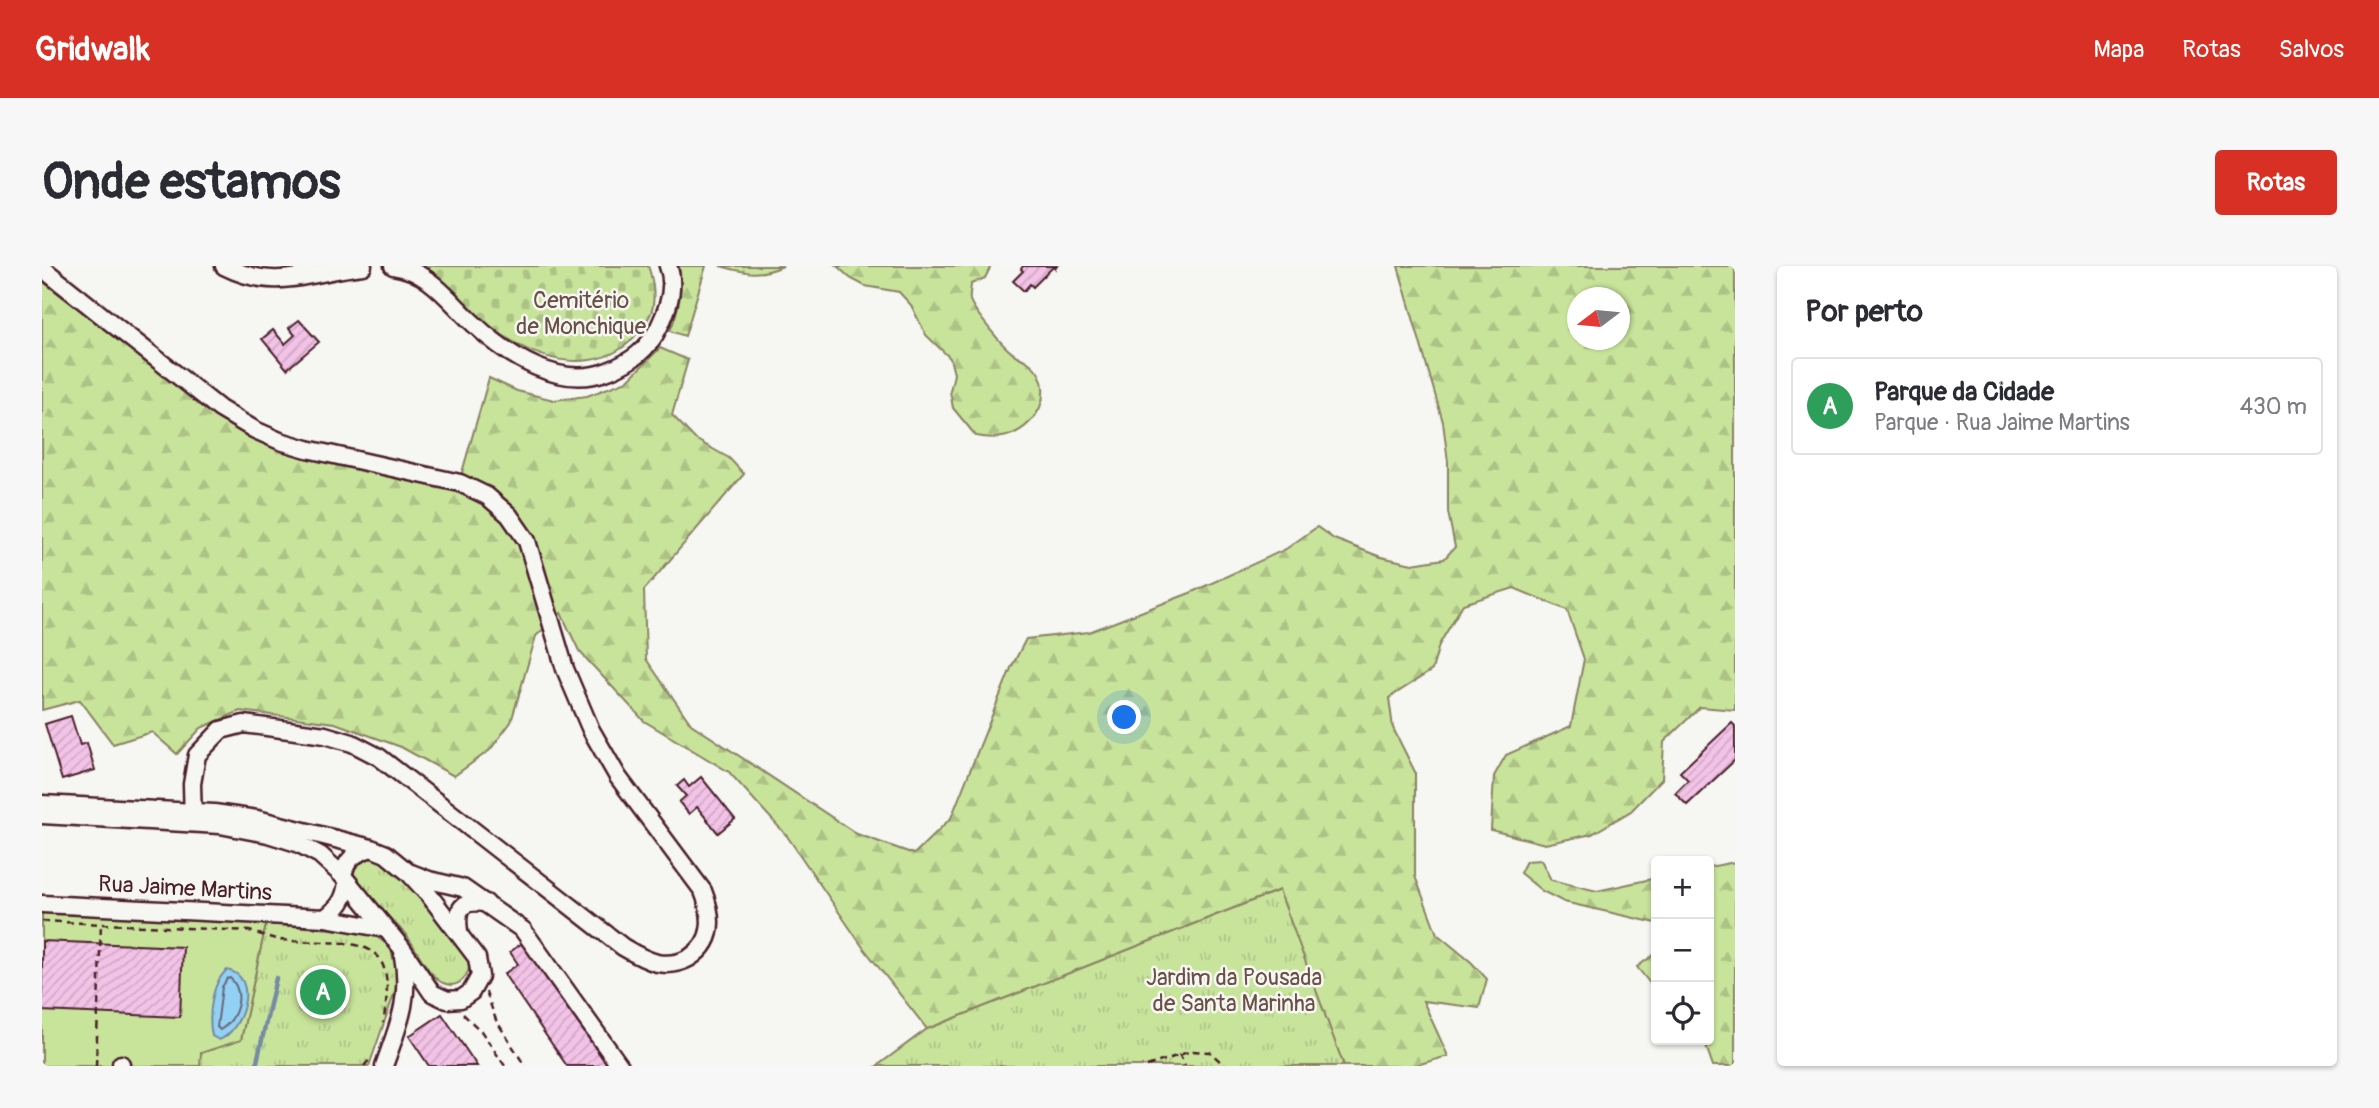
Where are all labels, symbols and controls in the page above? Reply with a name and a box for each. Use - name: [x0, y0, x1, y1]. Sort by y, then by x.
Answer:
- text: Gridwalk: [35, 29, 150, 70]
- text: Mapa: [2093, 35, 2144, 64]
- text: Rotas: [2182, 35, 2241, 64]
- text: Salvos: [2279, 35, 2344, 64]
- button: Rotas: [2215, 150, 2337, 215]
- text: Onde estamos: [42, 152, 340, 213]
- park label: Cemitério de Monchique: [516, 286, 647, 341]
- north arrow: [1567, 287, 1630, 350]
- text: Por perto: [1805, 293, 1923, 330]
- text: Parque da Cidade: [1874, 376, 2054, 408]
- text: A: [1823, 392, 1837, 421]
- text: 430 m: [2240, 392, 2307, 421]
- text: Parque · Rua Jaime Martins: [1874, 408, 2130, 437]
- your location: [1107, 700, 1141, 734]
- map controls: [1651, 856, 1714, 1045]
- button: +: [1651, 856, 1714, 919]
- street label: Rua Jaime Martins: [97, 869, 273, 907]
- button: −: [1651, 919, 1714, 982]
- park label: Jardim da Pousada de Santa Marinha: [1146, 963, 1322, 1018]
- pin: A: [300, 966, 346, 1018]
- button: locate: [1651, 982, 1714, 1045]

